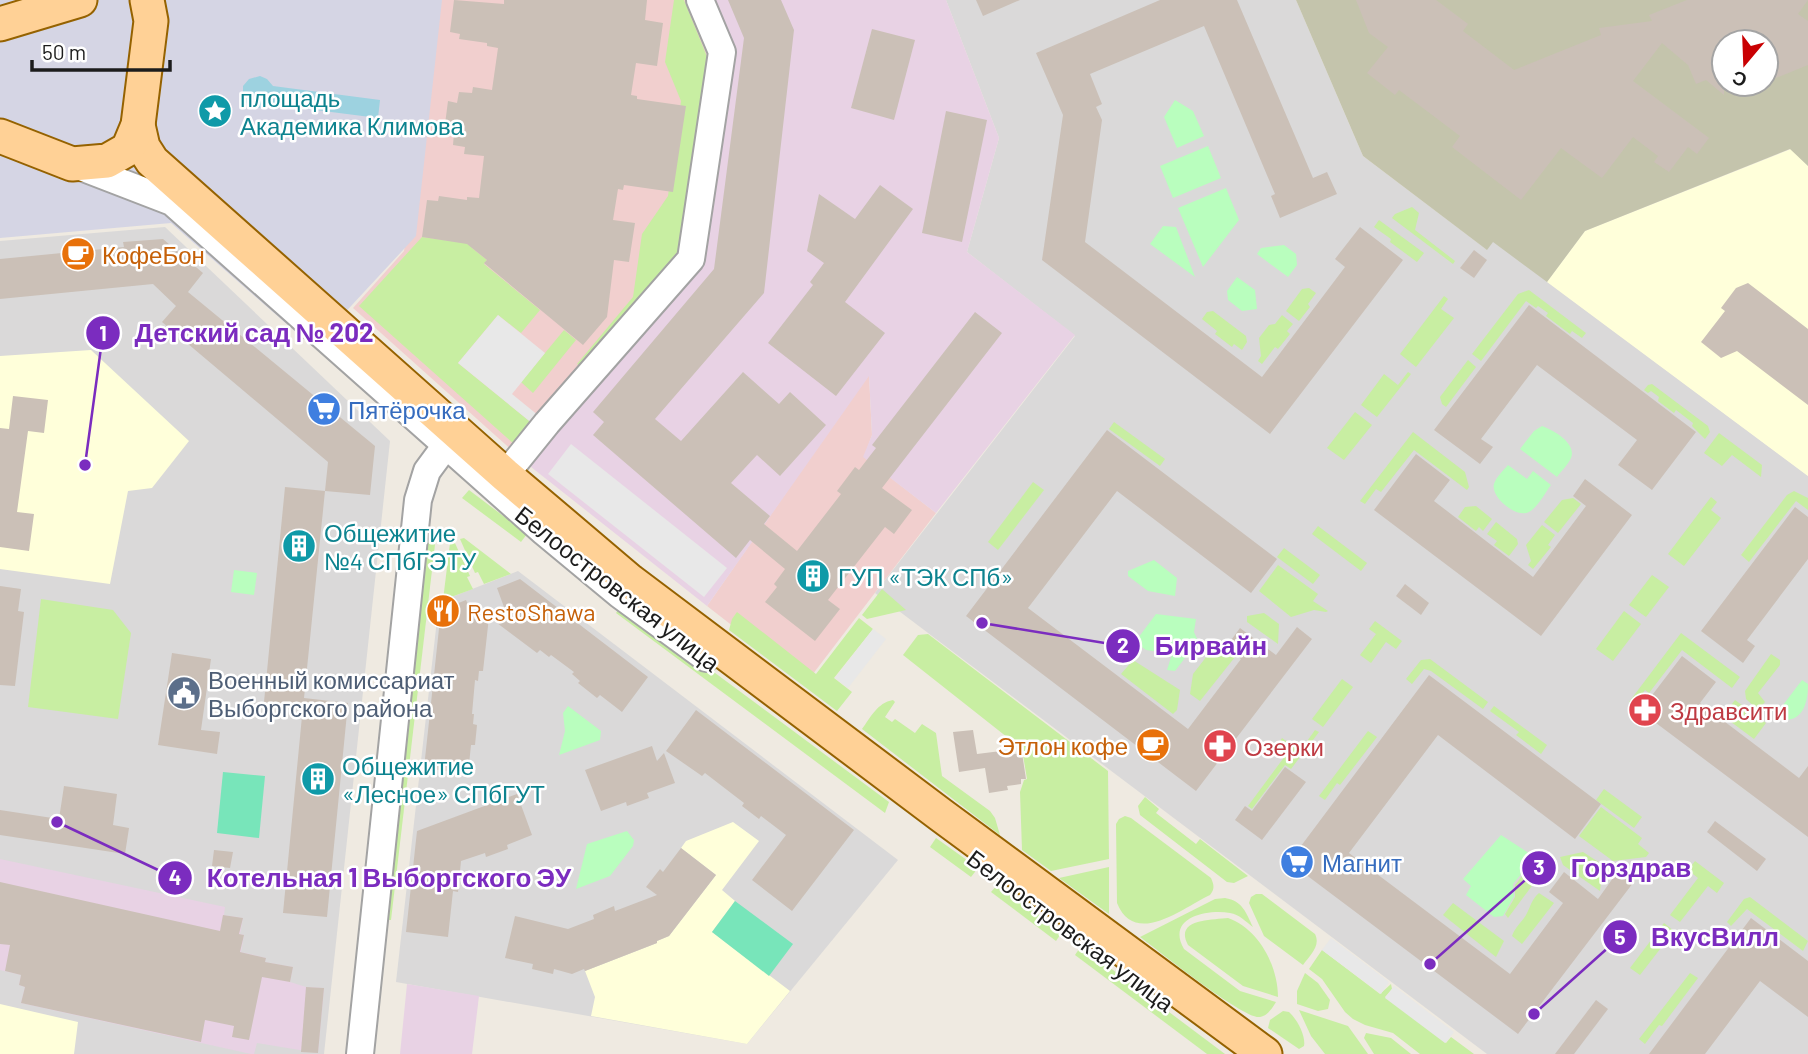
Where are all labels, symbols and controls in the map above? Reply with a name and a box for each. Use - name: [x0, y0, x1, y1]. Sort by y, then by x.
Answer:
- scale bar: [32, 28, 170, 72]
- north arrow: [1710, 28, 1780, 98]
- text: 50 m: [42, 39, 86, 64]
- text: С: [1729, 66, 1750, 93]
- place label: площадь Академика Климова: [240, 83, 465, 140]
- place icon: площадь Академика Климова: [196, 92, 234, 130]
- cafe icon: КофеБон: [59, 235, 97, 273]
- place label: КофеБон: [102, 240, 205, 269]
- callout: Детский сад № 202: [86, 310, 388, 357]
- text: Детский сад № 202: [134, 316, 374, 347]
- text: 1: [99, 320, 107, 345]
- supermarket icon: Пятёрочка: [305, 390, 343, 428]
- place label: Пятёрочка: [348, 395, 466, 424]
- street label: Белоостровская улица: [510, 499, 727, 677]
- place label: Общежитие №4 СПбГЭТУ: [324, 518, 477, 575]
- building icon: Общежитие №4 СПбГЭТУ: [280, 527, 318, 565]
- building icon: ГУП «ТЭК СПб»: [794, 557, 832, 595]
- place label: ГУП «ТЭК СПб»: [838, 562, 1013, 591]
- restaurant icon: RestoShawa: [424, 592, 462, 630]
- place label: RestoShawa: [467, 597, 596, 626]
- callout: Бирвайн: [1106, 622, 1281, 669]
- text: Бирвайн: [1155, 629, 1267, 660]
- text: 2: [1117, 632, 1129, 657]
- place label: Военный комиссариат Выборгского района: [208, 665, 455, 722]
- public building icon: Военный комиссариат Выборгского района: [165, 674, 203, 712]
- pharmacy icon: Здравсити: [1626, 691, 1664, 729]
- place label: Здравсити: [1670, 696, 1787, 725]
- cafe icon: Этлон кофе: [1134, 726, 1172, 764]
- pharmacy icon: Озерки: [1201, 727, 1239, 765]
- place label: Этлон кофе: [997, 731, 1128, 760]
- place label: Озерки: [1244, 732, 1324, 761]
- place label: Общежитие «Лесное» СПбГУТ: [342, 751, 545, 808]
- building icon: Общежитие «Лесное» СПбГУТ: [299, 760, 337, 798]
- street label: Белоостровская улица: [962, 843, 1181, 1018]
- supermarket icon: Магнит: [1278, 843, 1316, 881]
- callout: Горздрав: [1522, 845, 1705, 892]
- place label: Магнит: [1322, 848, 1402, 877]
- text: Горздрав: [1571, 851, 1691, 882]
- callout: Котельная 1 Выборгского ЭУ: [157, 854, 585, 901]
- text: 3: [1533, 854, 1545, 879]
- text: Котельная 1 Выборгского ЭУ: [207, 861, 572, 892]
- text: 4: [169, 864, 181, 889]
- callout: ВкусВилл: [1602, 914, 1793, 961]
- text: ВкусВилл: [1651, 920, 1779, 951]
- text: 5: [1614, 924, 1626, 949]

